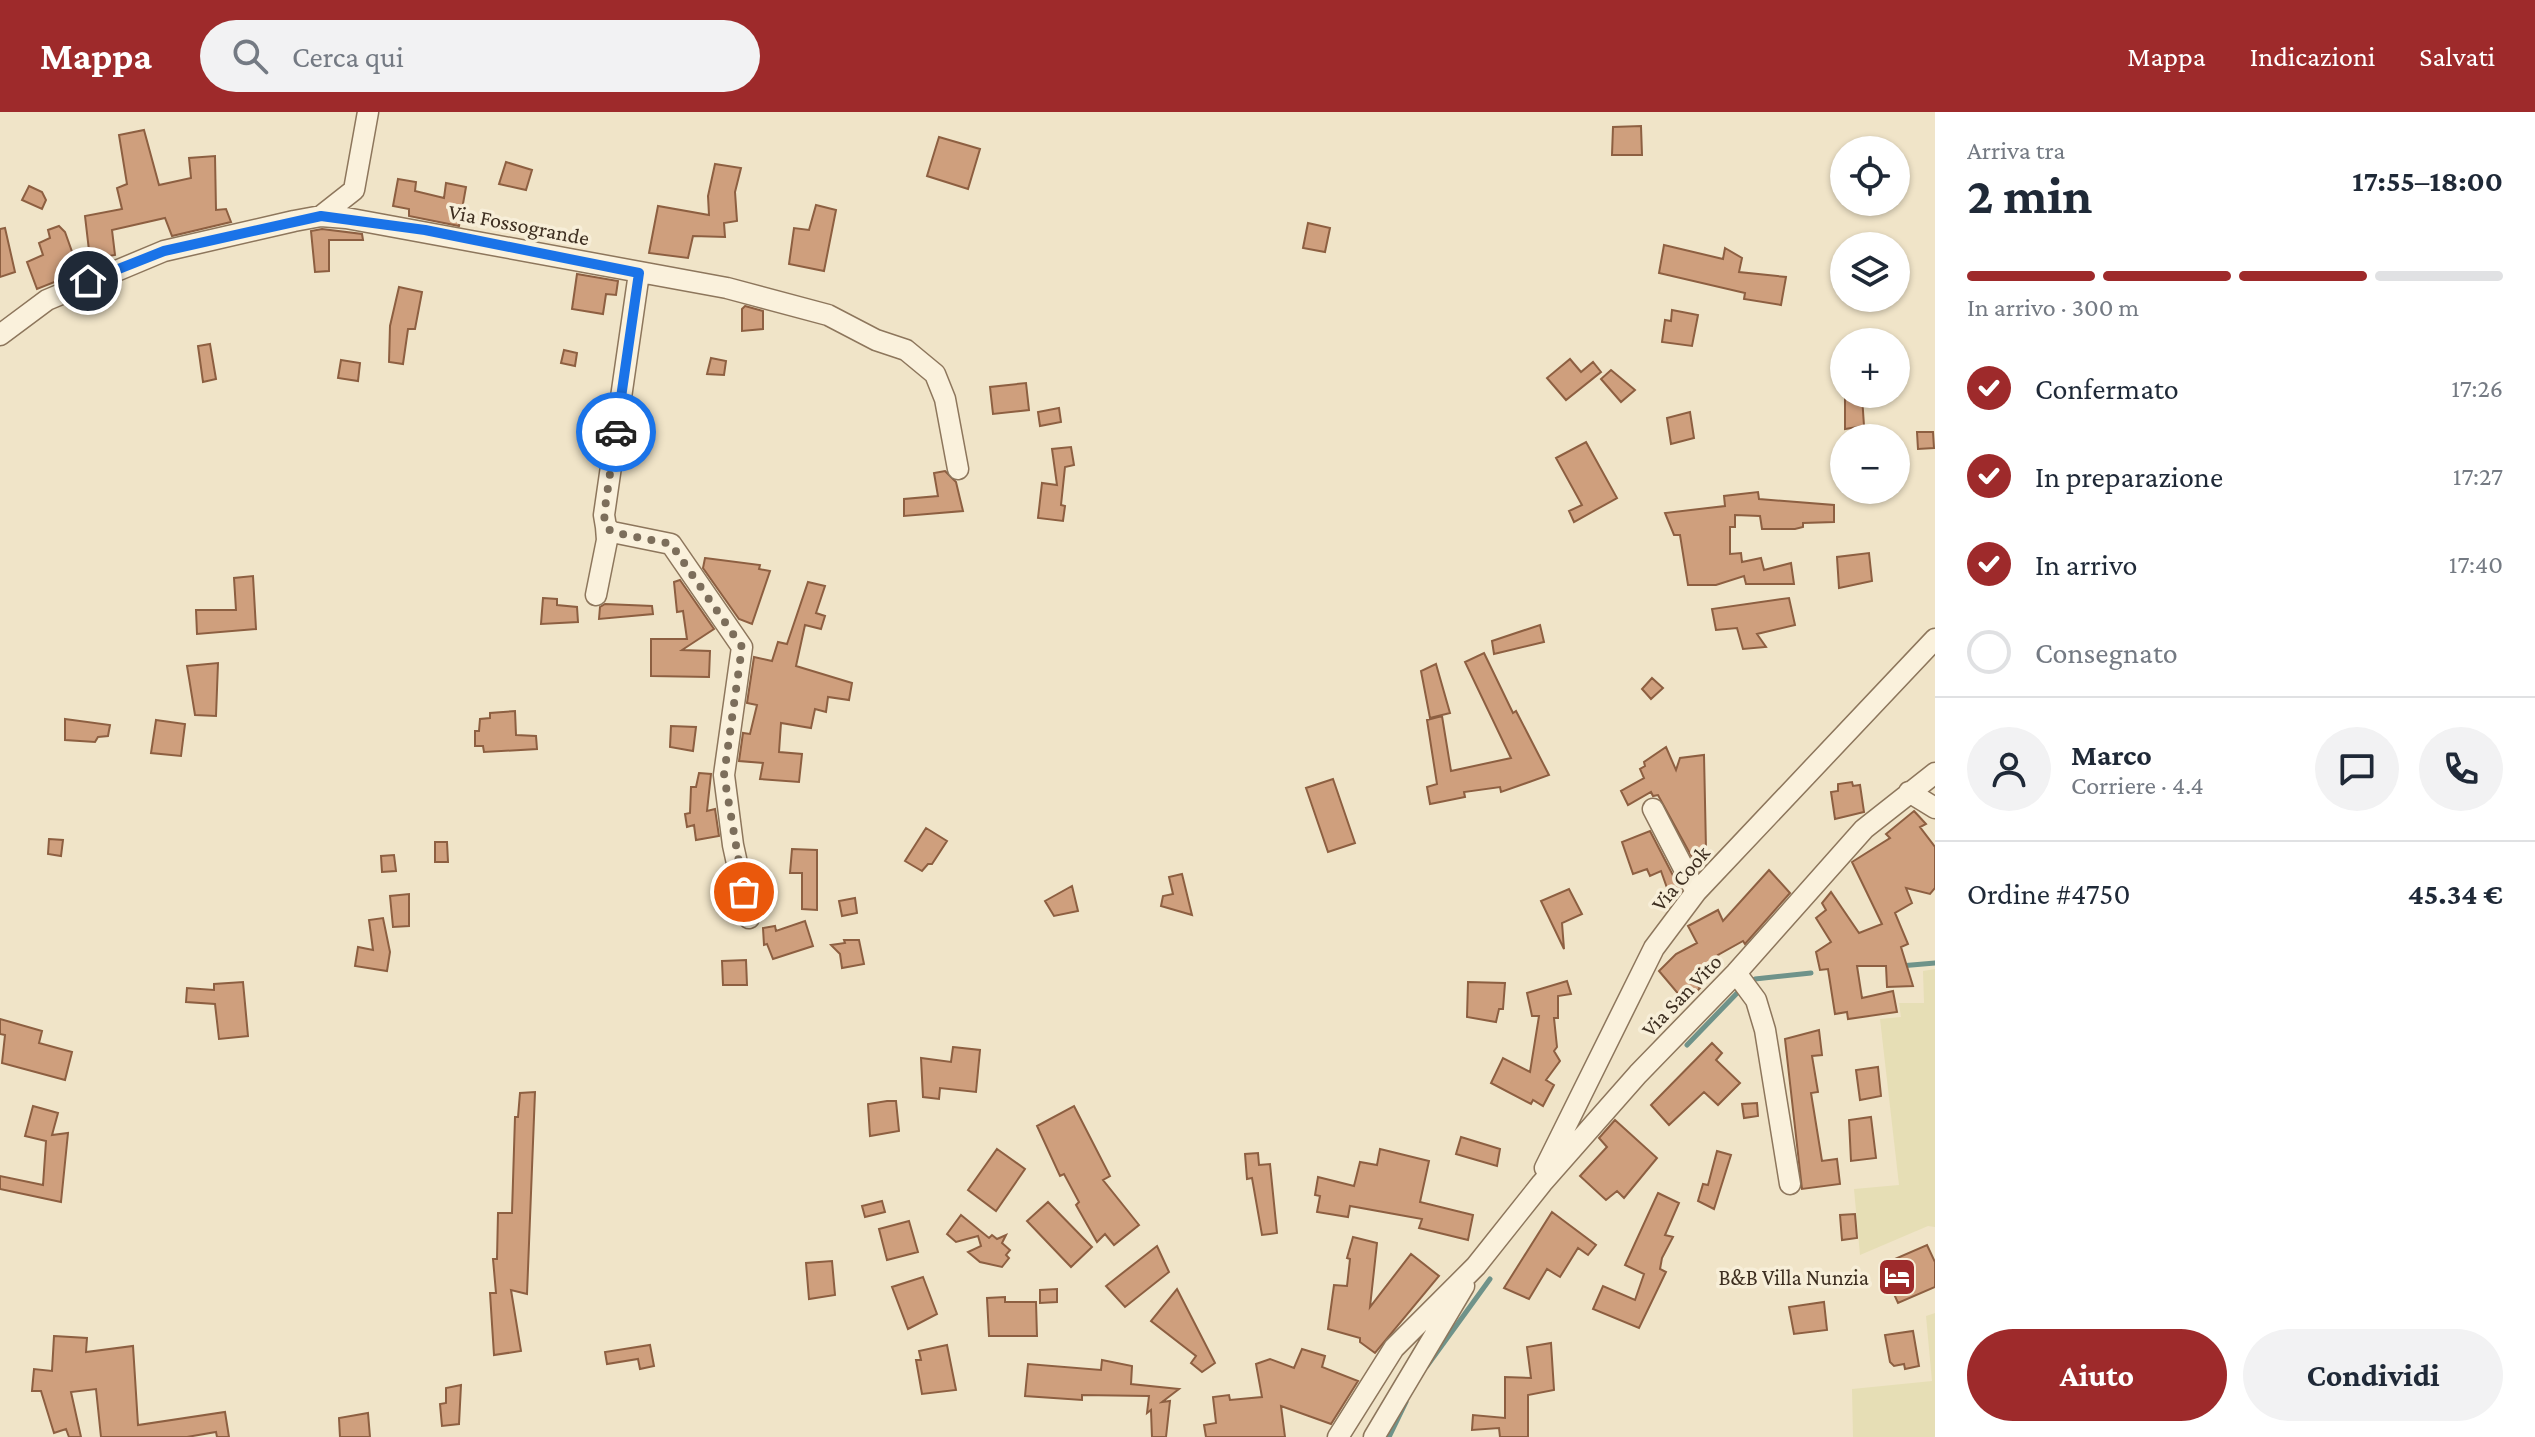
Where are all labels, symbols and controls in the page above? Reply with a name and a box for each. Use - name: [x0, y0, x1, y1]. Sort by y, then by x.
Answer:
- search box: [200, 20, 760, 92]
- icon: search: [228, 34, 272, 78]
- text: Mappa: [40, 35, 152, 77]
- text: Cerca qui: [292, 40, 404, 73]
- text: Mappa: [2127, 41, 2206, 72]
- text: Indicazioni: [2250, 41, 2375, 72]
- text: Salvati: [2419, 41, 2495, 72]
- map controls: [1830, 136, 1910, 504]
- button: locate: [1830, 136, 1910, 216]
- text: Arriva tra: [1967, 136, 2065, 165]
- text: 17:55–18:00: [2352, 164, 2503, 197]
- text: 2 min: [1967, 166, 2092, 224]
- street label: Via Fossogrande: [446, 199, 591, 250]
- button: layers: [1830, 232, 1910, 312]
- pin: [54, 247, 122, 315]
- icon: home: [66, 259, 110, 303]
- text: In arrivo · 300 m: [1967, 293, 2139, 322]
- button: +: [1830, 328, 1910, 408]
- icon: check: [1967, 366, 2011, 410]
- text: Confermato: [2035, 372, 2179, 405]
- text: 17:26: [2451, 374, 2503, 403]
- courier: [576, 392, 656, 472]
- icon: car: [594, 410, 638, 454]
- button: −: [1830, 424, 1910, 504]
- icon: check: [1967, 454, 2011, 498]
- text: In preparazione: [2035, 460, 2223, 493]
- text: 17:27: [2453, 462, 2503, 491]
- icon: check: [1967, 542, 2011, 586]
- text: In arrivo: [2035, 548, 2137, 581]
- text: 17:40: [2449, 550, 2503, 579]
- text: Consegnato: [2035, 636, 2178, 669]
- button: person: [1967, 727, 2051, 811]
- button: chat: [2315, 727, 2399, 811]
- button: phone: [2419, 727, 2503, 811]
- text: Marco: [2071, 738, 2152, 771]
- text: Corriere · 4.4: [2071, 771, 2204, 800]
- street label: Via Cook: [1646, 840, 1715, 916]
- pin: [710, 858, 778, 926]
- icon: bag: [722, 870, 766, 914]
- text: Ordine #4750: [1967, 877, 2130, 910]
- text: 45.34 €: [2408, 877, 2503, 910]
- street label: Via San Vito: [1636, 949, 1727, 1042]
- hotel icon: B&B Villa Nunzia: [1876, 1256, 1918, 1298]
- place label: B&B Villa Nunzia: [1718, 1265, 1869, 1290]
- button: Aiuto: [1967, 1329, 2227, 1421]
- button: Condividi: [2243, 1329, 2503, 1421]

